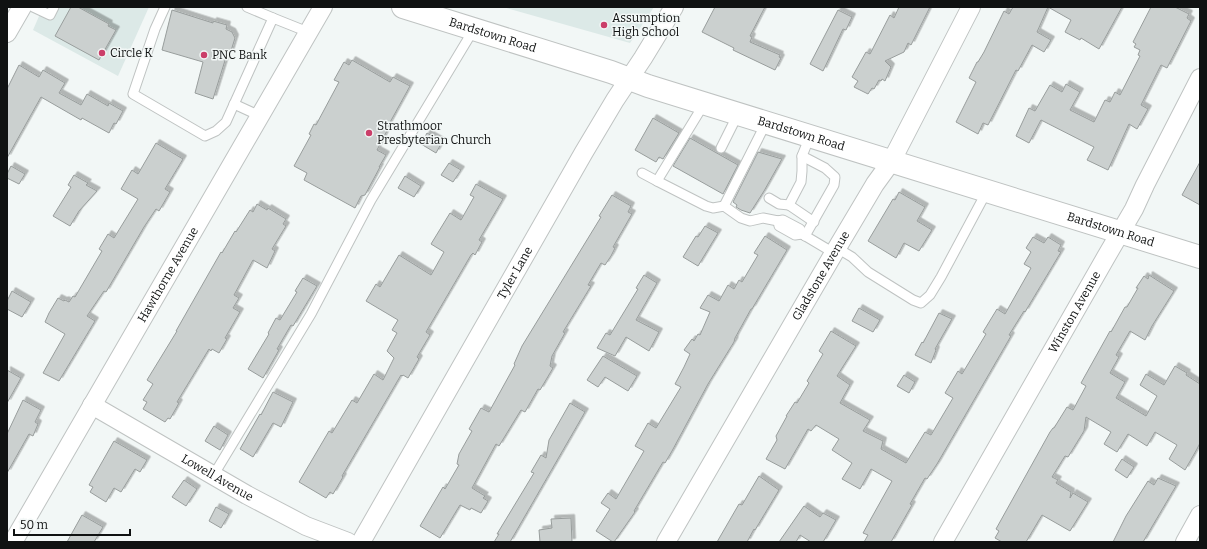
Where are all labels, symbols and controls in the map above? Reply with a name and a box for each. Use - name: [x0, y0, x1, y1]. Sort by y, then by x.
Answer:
- place label: Assumption High School: [612, 11, 681, 39]
- street label: Bardstown Road: [447, 15, 538, 55]
- marker: Assumption High School: [599, 20, 609, 30]
- place label: Circle K: [110, 46, 153, 60]
- marker: Circle K: [97, 48, 107, 58]
- place label: PNC Bank: [212, 48, 267, 62]
- marker: PNC Bank: [199, 50, 209, 60]
- street label: Bardstown Road: [756, 113, 847, 154]
- place label: Strathmoor Presbyterian Church: [377, 119, 492, 147]
- marker: Strathmoor Presbyterian Church: [364, 128, 374, 138]
- street label: Bardstown Road: [1065, 209, 1156, 249]
- street label: Hawthorne Avenue: [135, 224, 201, 325]
- street label: Gladstone Avenue: [789, 228, 852, 323]
- street label: Tyler Lane: [494, 244, 535, 302]
- street label: Winston Avenue: [1046, 269, 1103, 355]
- street label: Lowell Avenue: [179, 451, 256, 504]
- scale bar: [14, 511, 130, 537]
- text: 50 m: [20, 518, 49, 532]

